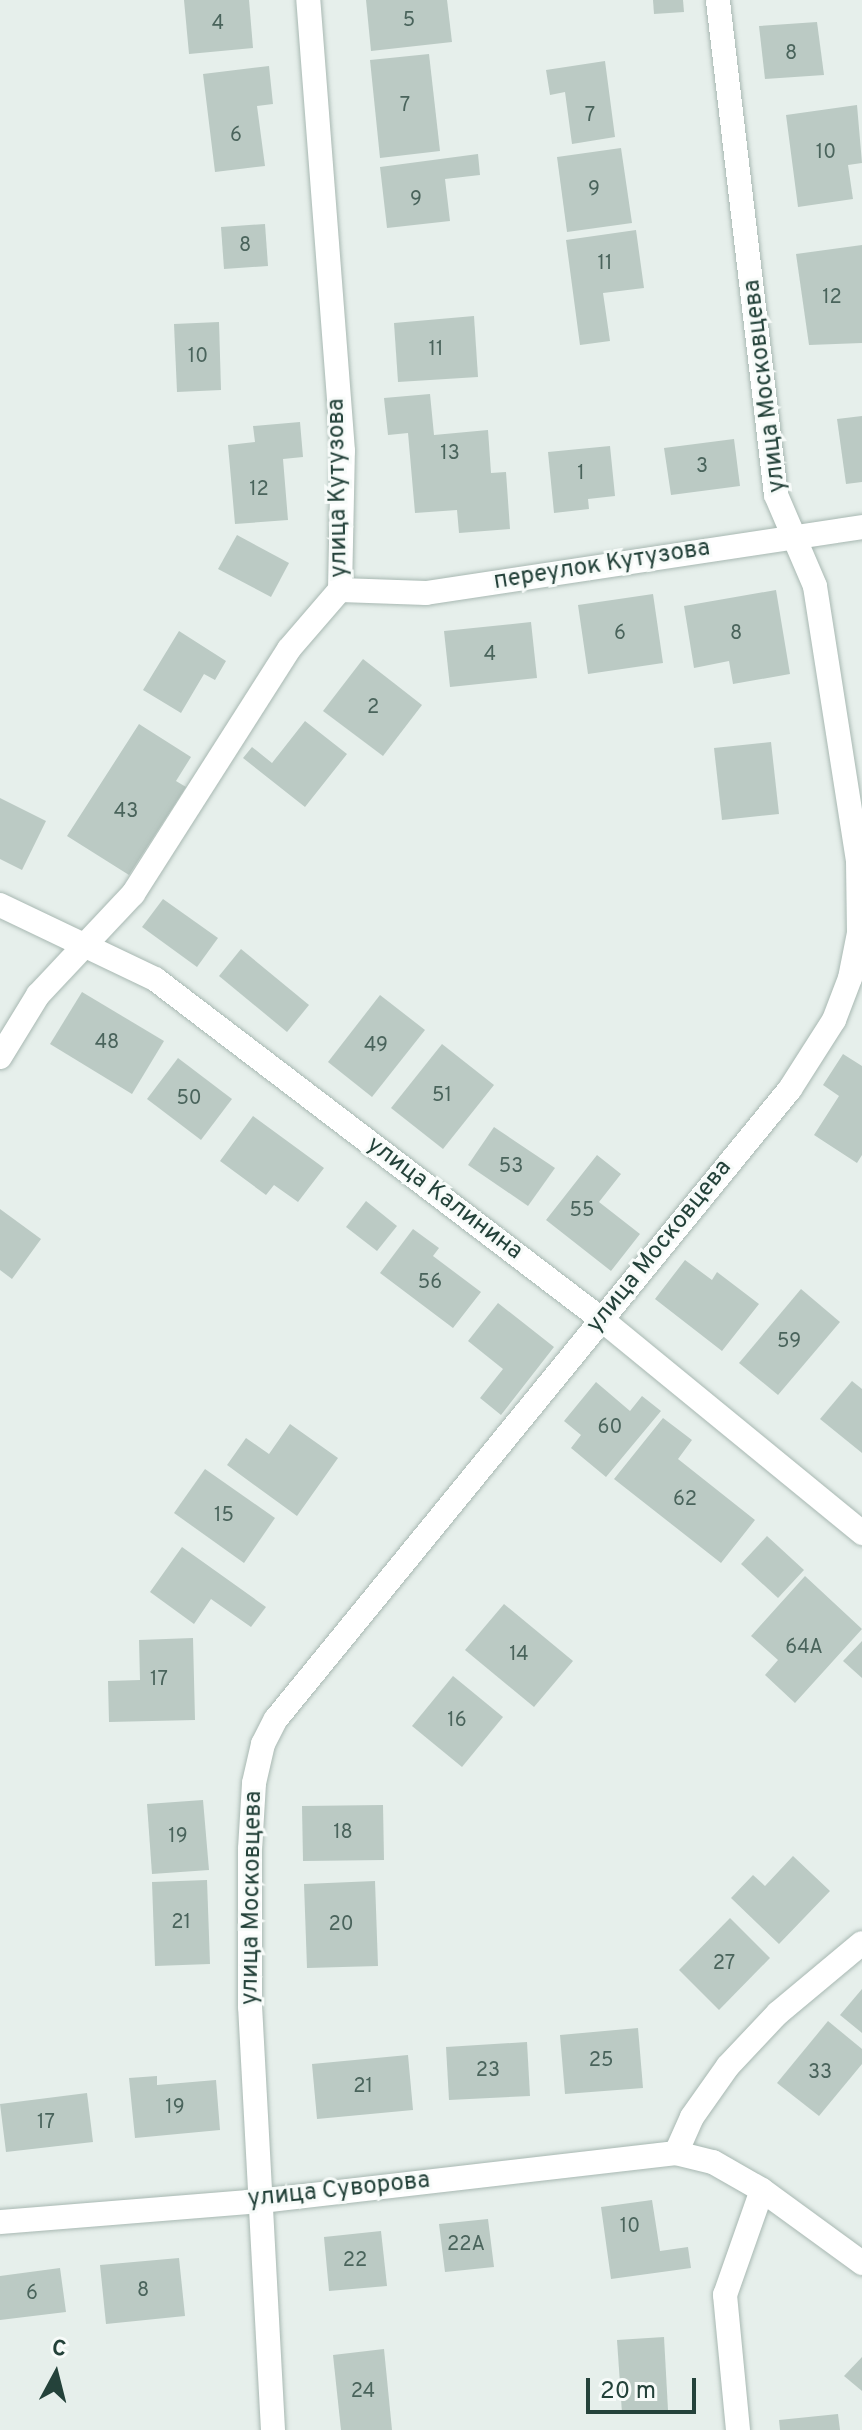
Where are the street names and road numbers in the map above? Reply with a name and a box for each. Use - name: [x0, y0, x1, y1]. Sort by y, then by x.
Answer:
- street label: улица Московцева: [739, 278, 793, 494]
- street label: улица Кутузова: [323, 398, 355, 578]
- street label: переулок Кутузова: [492, 535, 712, 597]
- street label: улица Калинина: [360, 1131, 528, 1267]
- street label: улица Московцева: [581, 1155, 739, 1339]
- street label: улица Московцева: [237, 1791, 269, 2005]
- street label: улица Суворова: [246, 2167, 432, 2215]

